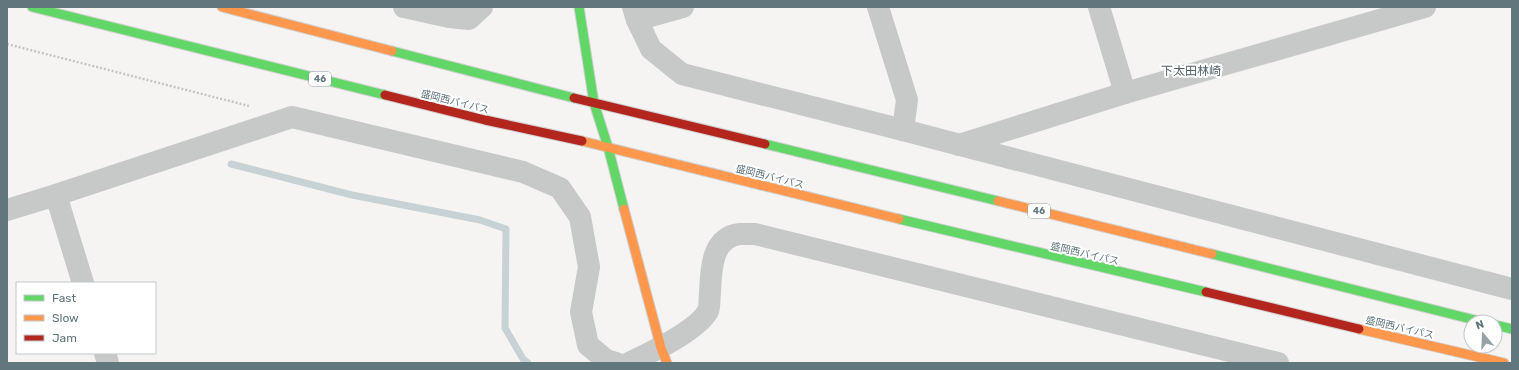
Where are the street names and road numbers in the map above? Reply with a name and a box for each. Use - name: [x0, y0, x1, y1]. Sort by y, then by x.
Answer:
- road number: 46: [309, 72, 331, 86]
- street label: 盛岡西バイパス: [419, 88, 490, 116]
- street label: 盛岡西バイパス: [734, 163, 805, 191]
- road number: 46: [1028, 204, 1050, 218]
- street label: 盛岡西バイパス: [1049, 240, 1120, 268]
- street label: 盛岡西バイパス: [1364, 314, 1435, 342]

